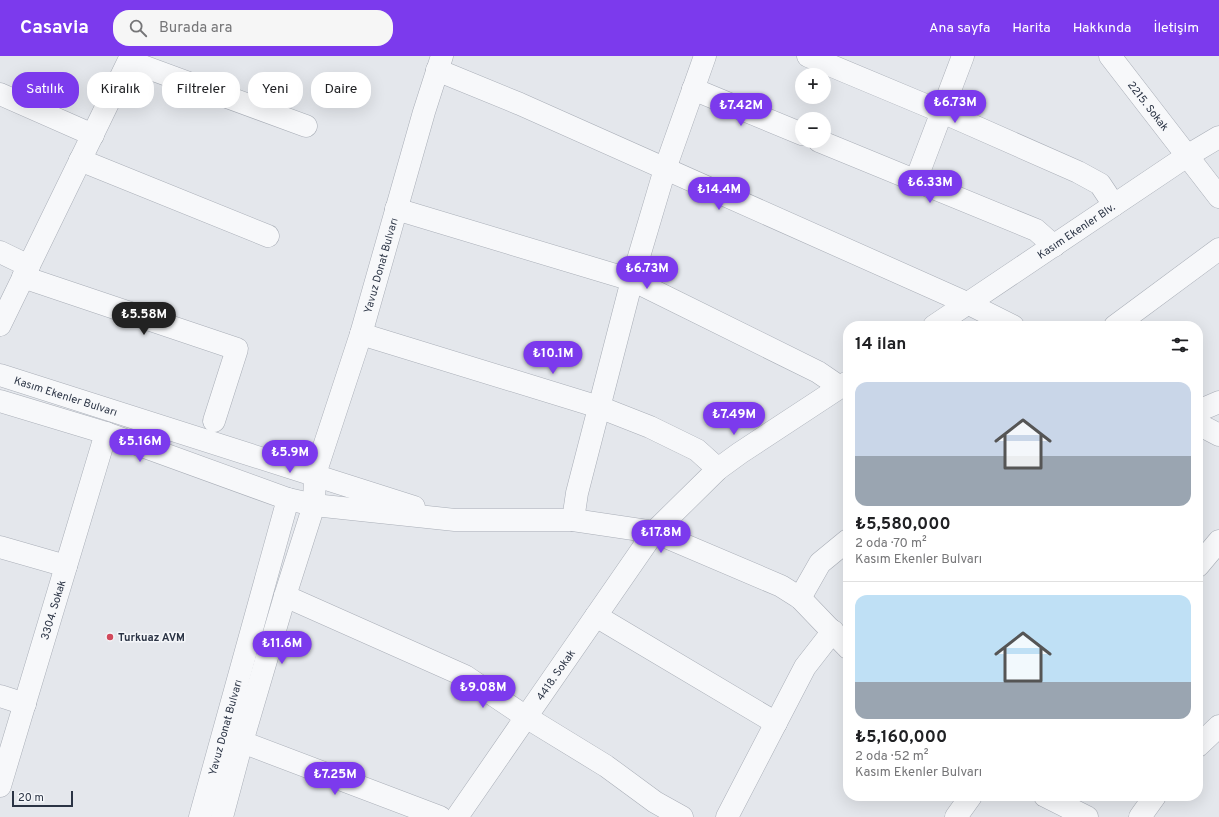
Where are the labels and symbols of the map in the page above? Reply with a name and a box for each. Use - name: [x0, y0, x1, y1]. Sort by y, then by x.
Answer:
- street label: 2215. Sokak: [1124, 79, 1171, 134]
- pin: ₺6.73M: [922, 90, 988, 124]
- pin: ₺7.42M: [708, 93, 774, 127]
- pin: ₺6.33M: [897, 170, 963, 204]
- pin: ₺14.4M: [686, 177, 752, 211]
- street label: Kasım Ekenler Blv.: [1035, 200, 1118, 263]
- street label: Yavuz Donat Bulvarı: [361, 216, 402, 315]
- pin: ₺6.73M: [614, 256, 680, 290]
- pin: ₺5.58M: [111, 302, 177, 336]
- pin: ₺10.1M: [520, 341, 586, 375]
- street label: Kasım Ekenler Bulvarı: [12, 374, 119, 420]
- pin: ₺7.49M: [701, 402, 767, 436]
- pin: ₺5.16M: [107, 429, 173, 463]
- pin: ₺5.9M: [262, 440, 318, 474]
- pin: ₺17.8M: [628, 520, 694, 554]
- street label: 3304. Sokak: [38, 578, 70, 642]
- place label: Turkuaz AVM: [118, 631, 185, 645]
- pin: ₺11.6M: [249, 631, 315, 665]
- marker: Turkuaz AVM: [105, 632, 115, 642]
- street label: 4418. Sokak: [534, 647, 579, 704]
- pin: ₺9.08M: [450, 675, 516, 709]
- street label: Yavuz Donat Bulvarı: [206, 678, 246, 777]
- pin: ₺7.25M: [302, 762, 368, 796]
- scale bar: [12, 789, 73, 808]

